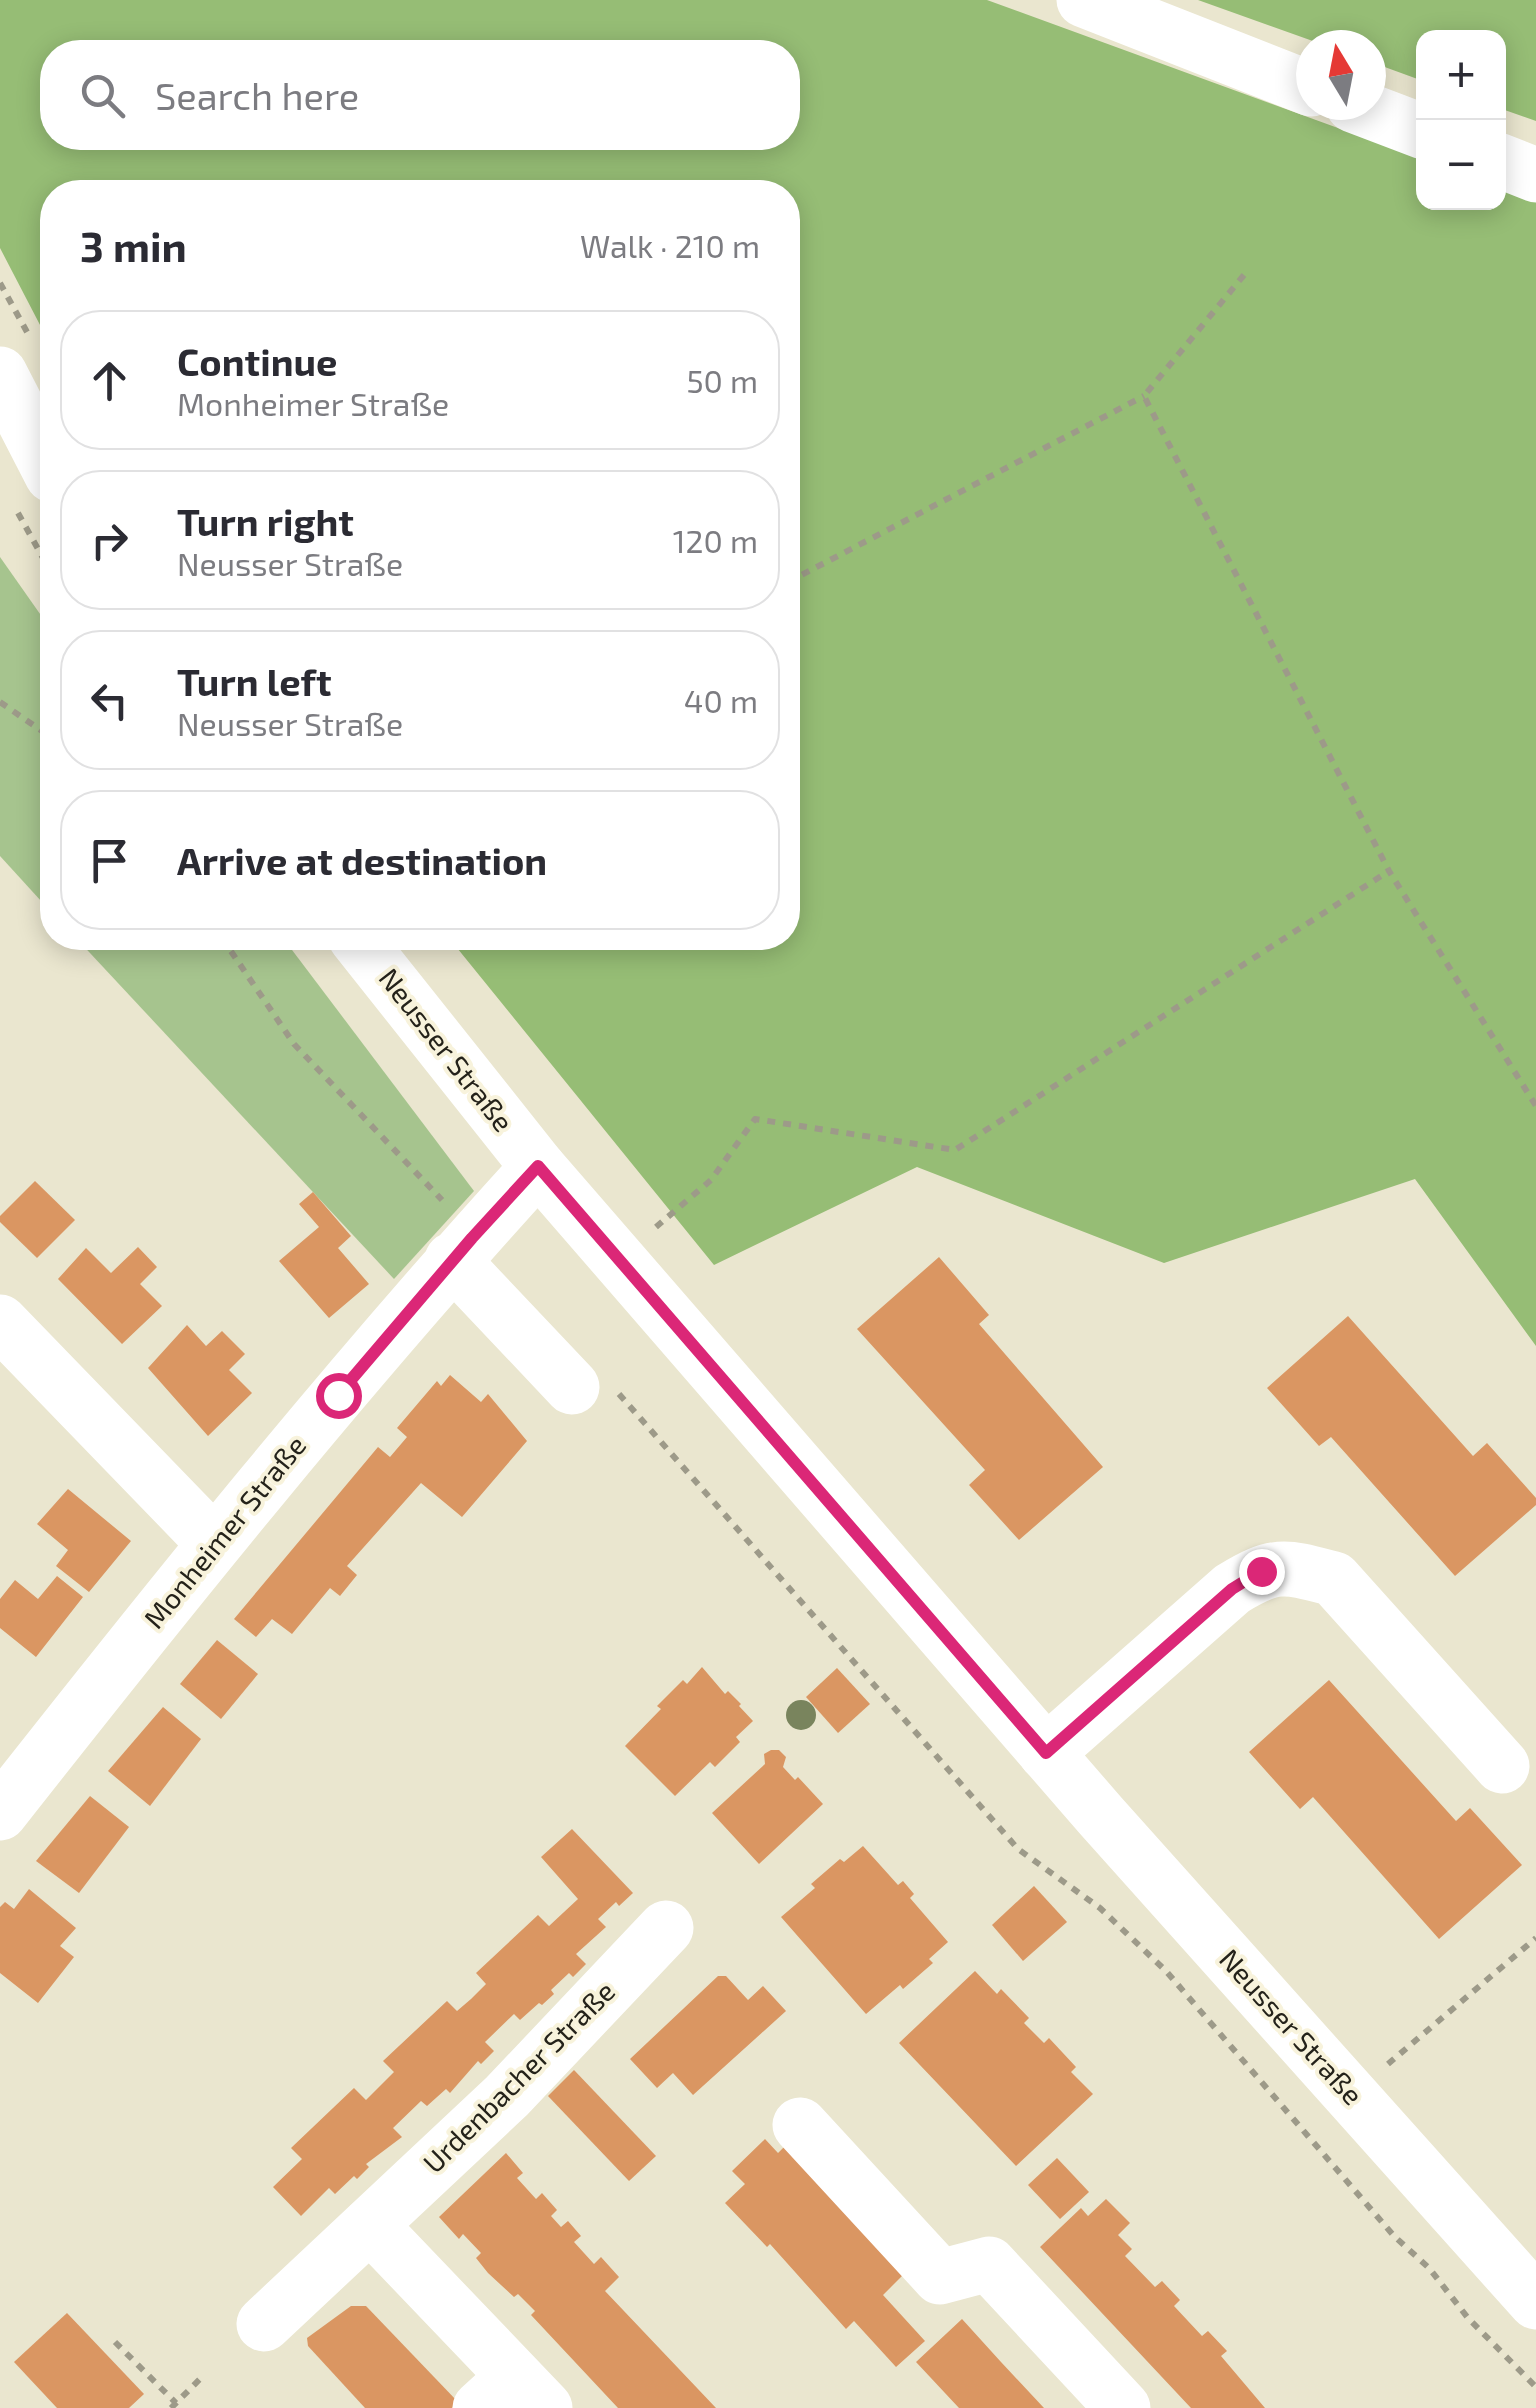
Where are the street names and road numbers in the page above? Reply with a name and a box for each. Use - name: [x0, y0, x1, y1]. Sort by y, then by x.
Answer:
- street label: Neusser Straße: [372, 961, 521, 1138]
- street label: Monheimer Straße: [136, 1428, 312, 1635]
- street label: Neusser Straße: [1213, 1941, 1371, 2111]
- street label: Urdenbacher Straße: [415, 1973, 621, 2179]

